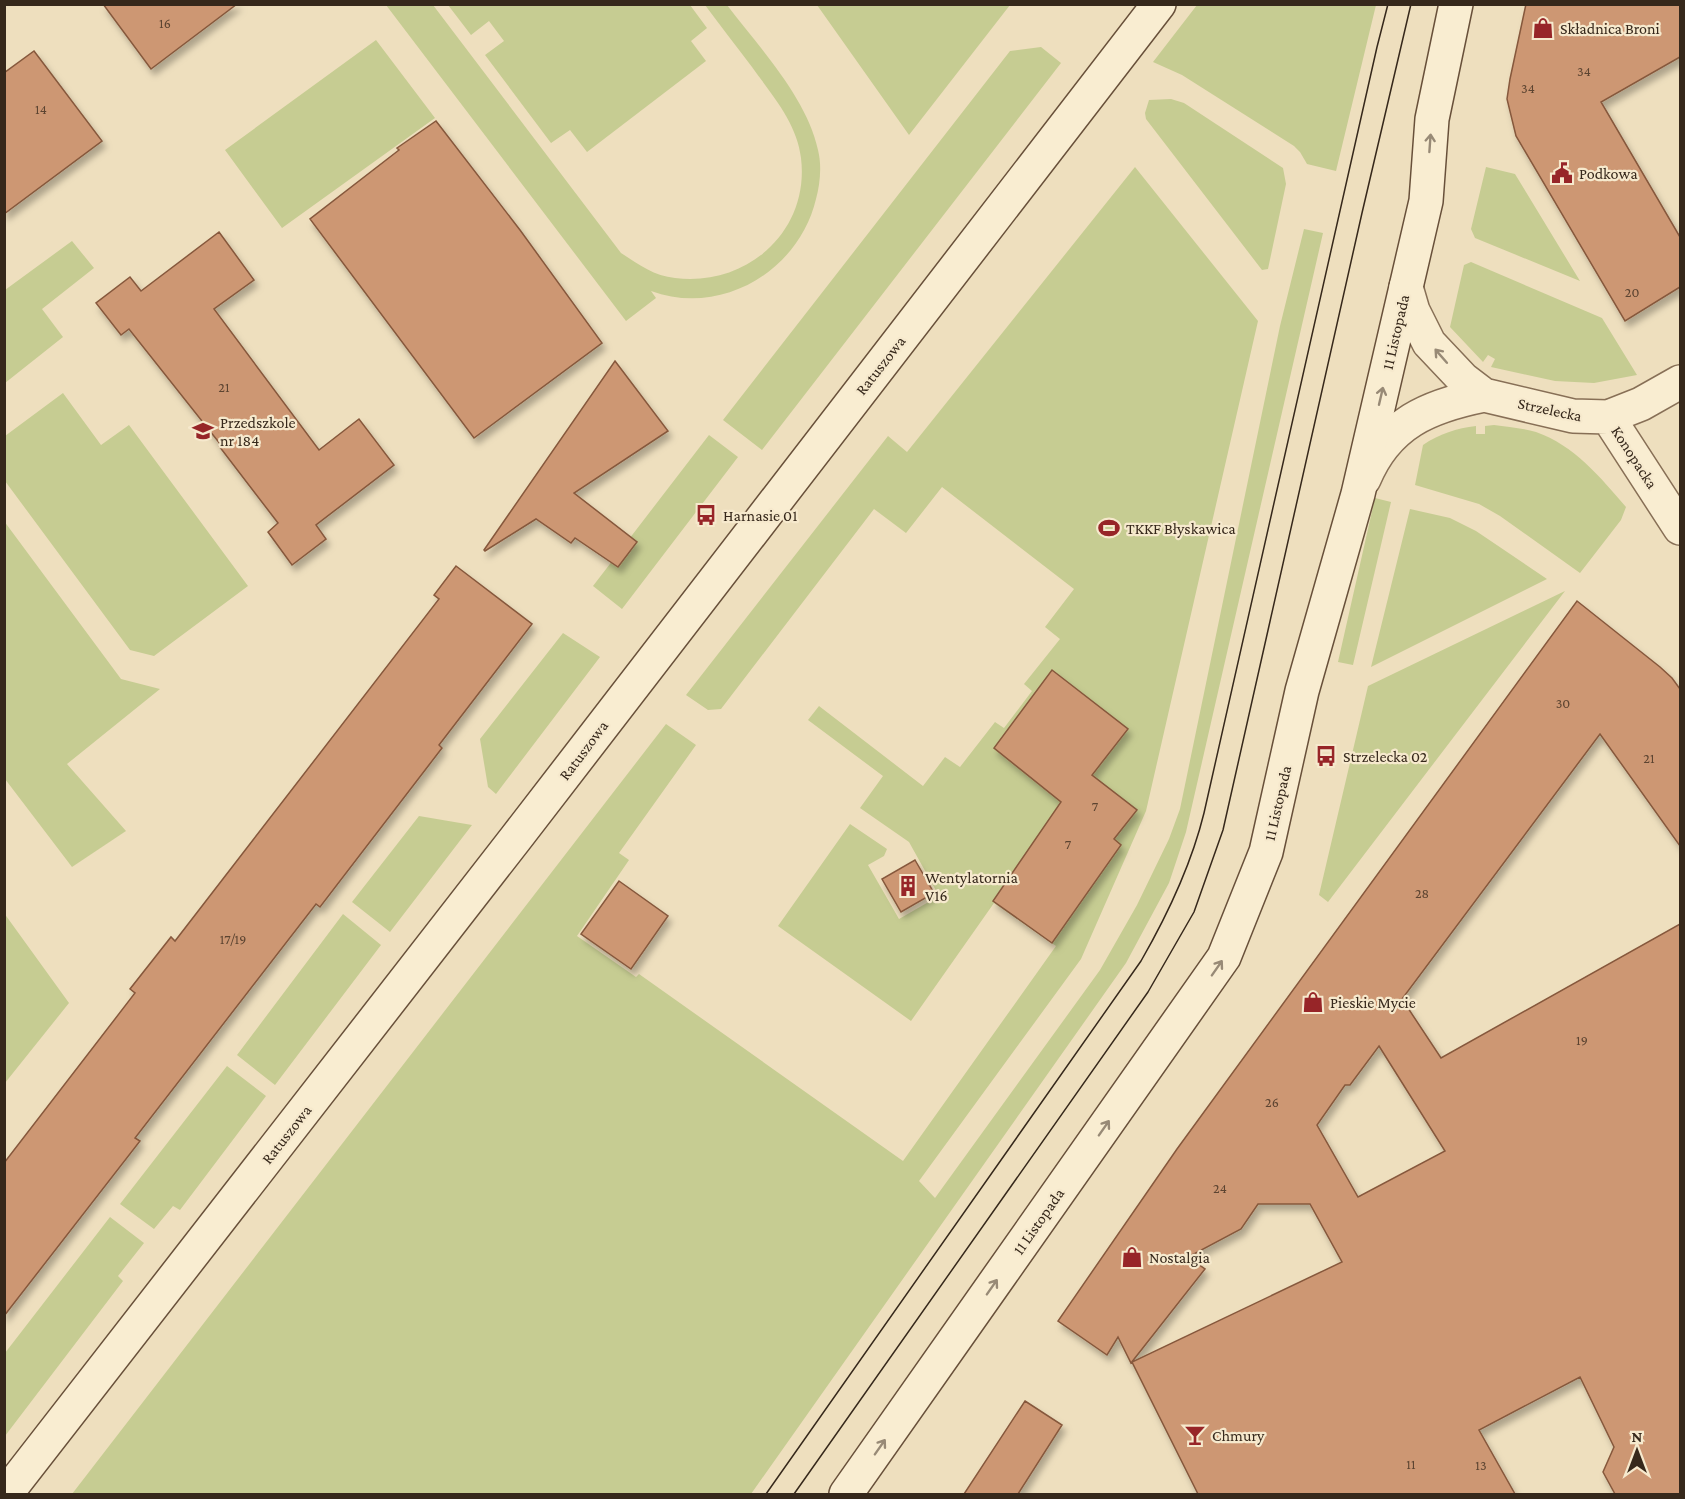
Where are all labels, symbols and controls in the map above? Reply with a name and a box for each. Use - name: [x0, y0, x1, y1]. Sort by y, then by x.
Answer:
- house number: 16: [159, 15, 171, 31]
- shop icon: Składnica Broni: [1531, 16, 1555, 40]
- place label: Składnica Broni: [1560, 20, 1660, 37]
- house number: 34: [1577, 63, 1591, 79]
- house number: 34: [1521, 80, 1535, 96]
- house number: 14: [35, 101, 47, 117]
- one-way arrow: [1425, 134, 1436, 153]
- public building icon: Podkowa: [1550, 161, 1574, 185]
- place label: Podkowa: [1579, 165, 1638, 182]
- house number: 20: [1625, 284, 1639, 300]
- street label: 11 Listopada: [1379, 292, 1414, 372]
- street label: Ratuszowa: [852, 332, 909, 398]
- one-way arrow: [1434, 348, 1447, 364]
- house number: 21: [218, 379, 230, 395]
- one-way arrow: [1375, 387, 1387, 406]
- street label: Strzelecka: [1516, 394, 1584, 425]
- place label: Przedszkole nr 184: [220, 414, 296, 449]
- school or university icon: Przedszkole nr 184: [191, 419, 215, 443]
- street label: Konopacka: [1607, 423, 1661, 493]
- bus stop icon: Harnasie 01: [694, 503, 718, 527]
- place label: Harnasie 01: [723, 507, 797, 524]
- sports icon: TKKF Błyskawica: [1097, 516, 1121, 540]
- place label: TKKF Błyskawica: [1126, 520, 1236, 538]
- house number: 30: [1556, 695, 1570, 711]
- street label: Ratuszowa: [556, 717, 612, 783]
- bus stop icon: Strzelecka 02: [1314, 744, 1338, 768]
- place label: Strzelecka 02: [1343, 748, 1428, 765]
- house number: 21: [1643, 750, 1655, 766]
- street label: 11 Listopada: [1261, 763, 1296, 843]
- house number: 7: [1092, 798, 1099, 814]
- house number: 7: [1065, 836, 1072, 852]
- place label: Wentylatornia V16: [925, 869, 1018, 904]
- building icon: Wentylatornia V16: [896, 874, 920, 898]
- house number: 28: [1415, 885, 1429, 901]
- house number: 17/19: [220, 931, 246, 947]
- one-way arrow: [1211, 961, 1223, 977]
- shop icon: Pieskie Mycie: [1301, 990, 1325, 1014]
- place label: Pieskie Mycie: [1330, 994, 1416, 1012]
- house number: 19: [1576, 1032, 1588, 1048]
- house number: 26: [1265, 1094, 1279, 1110]
- street label: Ratuszowa: [258, 1101, 315, 1167]
- one-way arrow: [1098, 1120, 1110, 1136]
- house number: 24: [1213, 1180, 1227, 1196]
- street label: 11 Listopada: [1009, 1184, 1069, 1258]
- shop icon: Nostalgia: [1120, 1245, 1144, 1269]
- place label: Nostalgia: [1149, 1249, 1210, 1267]
- one-way arrow: [986, 1280, 998, 1296]
- north arrow: [1607, 1421, 1667, 1481]
- bar icon: Chmury: [1183, 1423, 1207, 1447]
- place label: Chmury: [1212, 1427, 1265, 1445]
- text: N: [1632, 1428, 1643, 1445]
- one-way arrow: [874, 1439, 886, 1455]
- house number: 11: [1406, 1456, 1416, 1472]
- house number: 13: [1475, 1457, 1487, 1473]

